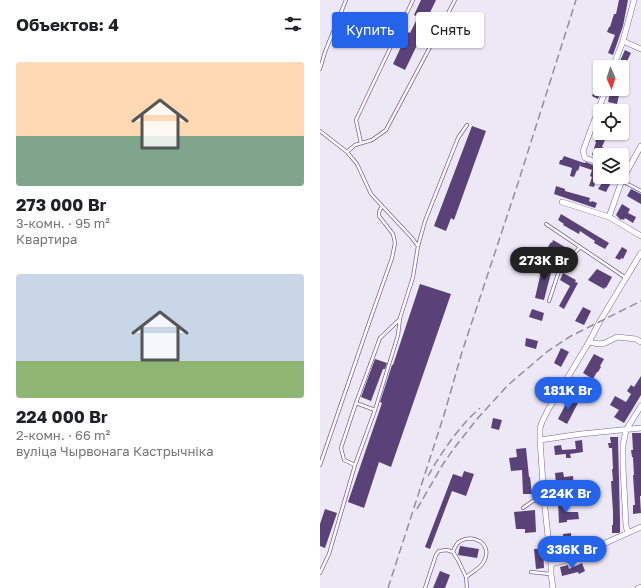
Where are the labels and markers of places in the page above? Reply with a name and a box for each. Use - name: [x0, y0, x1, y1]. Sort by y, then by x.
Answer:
- pin: 273K Br: [507, 247, 581, 281]
- pin: 181K Br: [531, 377, 605, 411]
- pin: 224K Br: [529, 480, 603, 514]
- pin: 336K Br: [535, 536, 609, 570]

